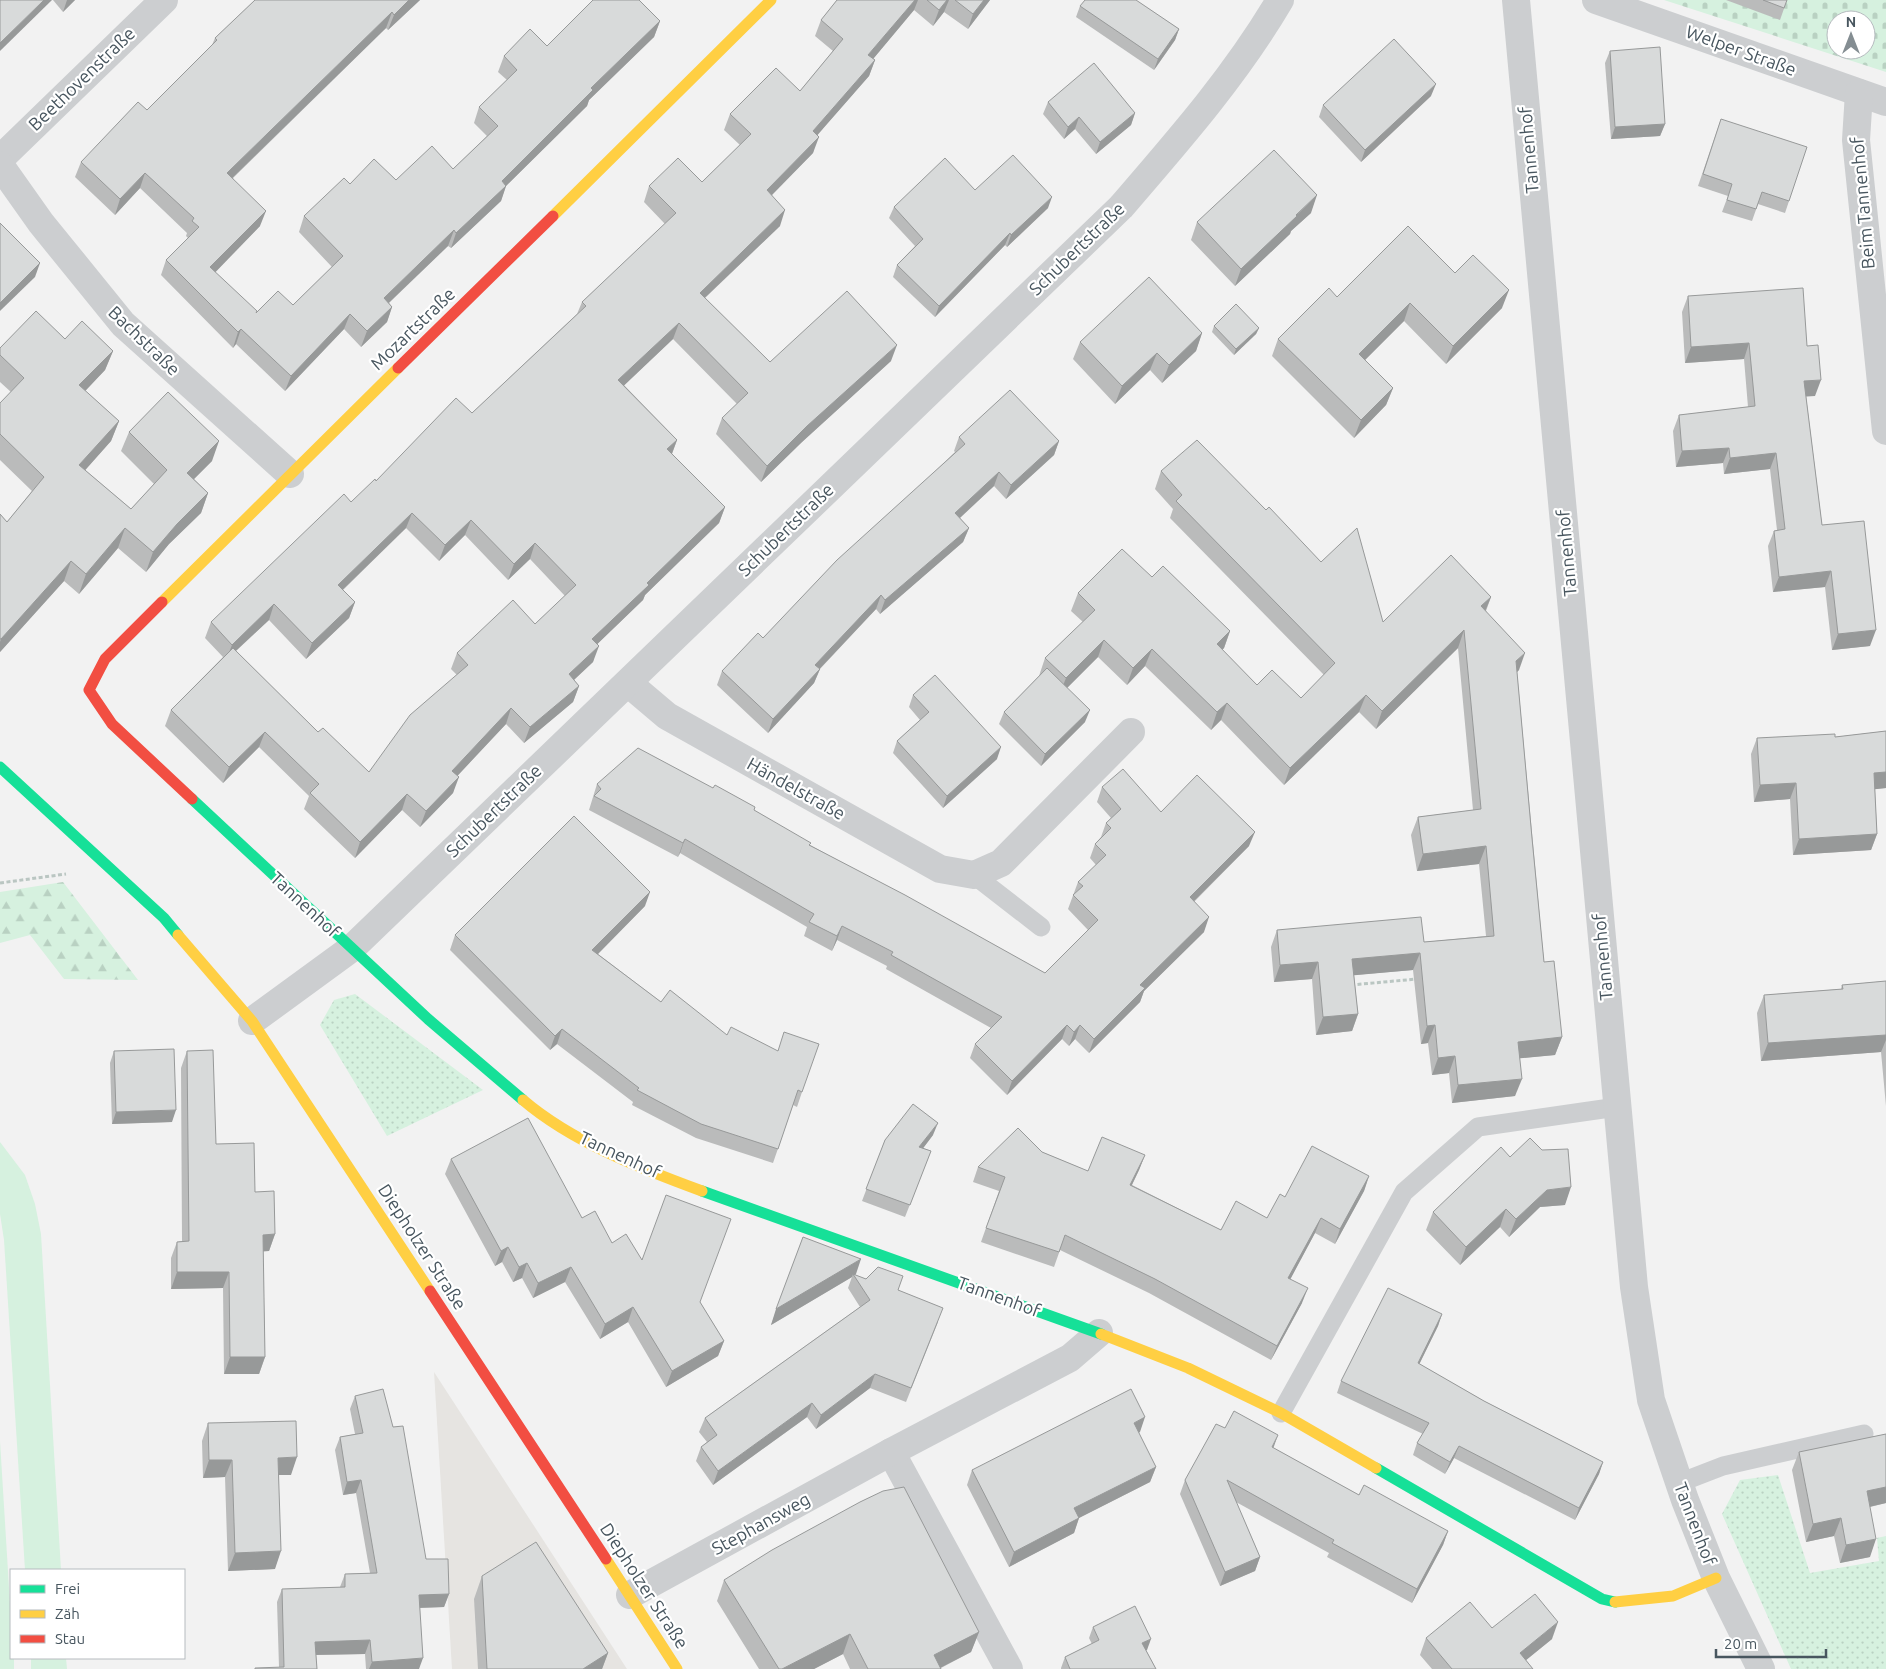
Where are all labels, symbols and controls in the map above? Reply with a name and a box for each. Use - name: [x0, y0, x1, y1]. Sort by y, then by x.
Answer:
- north arrow: [1826, 10, 1876, 60]
- text: N: [1846, 14, 1856, 30]
- street label: Welper Straße: [1684, 21, 1799, 79]
- street label: Beethovenstraße: [24, 23, 139, 134]
- street label: Tannenhof: [1514, 106, 1542, 194]
- street label: Beim Tannenhof: [1846, 136, 1878, 270]
- street label: Schubertstraße: [1025, 198, 1128, 299]
- street label: Mozartstraße: [366, 283, 459, 373]
- street label: Bachstraße: [105, 301, 184, 379]
- street label: Schubertstraße: [734, 479, 837, 580]
- street label: Tannenhof: [1552, 509, 1580, 597]
- street label: Händelstraße: [744, 753, 849, 823]
- street label: Schubertstraße: [442, 760, 545, 861]
- street label: Tannenhof: [267, 867, 344, 941]
- street label: Tannenhof: [1588, 913, 1616, 1001]
- street label: Tannenhof: [577, 1127, 664, 1182]
- street label: Diepholzer Straße: [375, 1180, 471, 1313]
- street label: Tannenhof: [955, 1272, 1044, 1320]
- street label: Tannenhof: [1671, 1479, 1721, 1568]
- street label: Stephansweg: [708, 1488, 813, 1558]
- street label: Diepholzer Straße: [597, 1519, 693, 1652]
- legend: [10, 1569, 185, 1659]
- text: Frei: [55, 1580, 80, 1597]
- text: Zäh: [55, 1605, 80, 1622]
- scale bar: [1716, 1626, 1826, 1658]
- text: Stau: [55, 1630, 85, 1647]
- text: 20 m: [1724, 1635, 1757, 1652]

